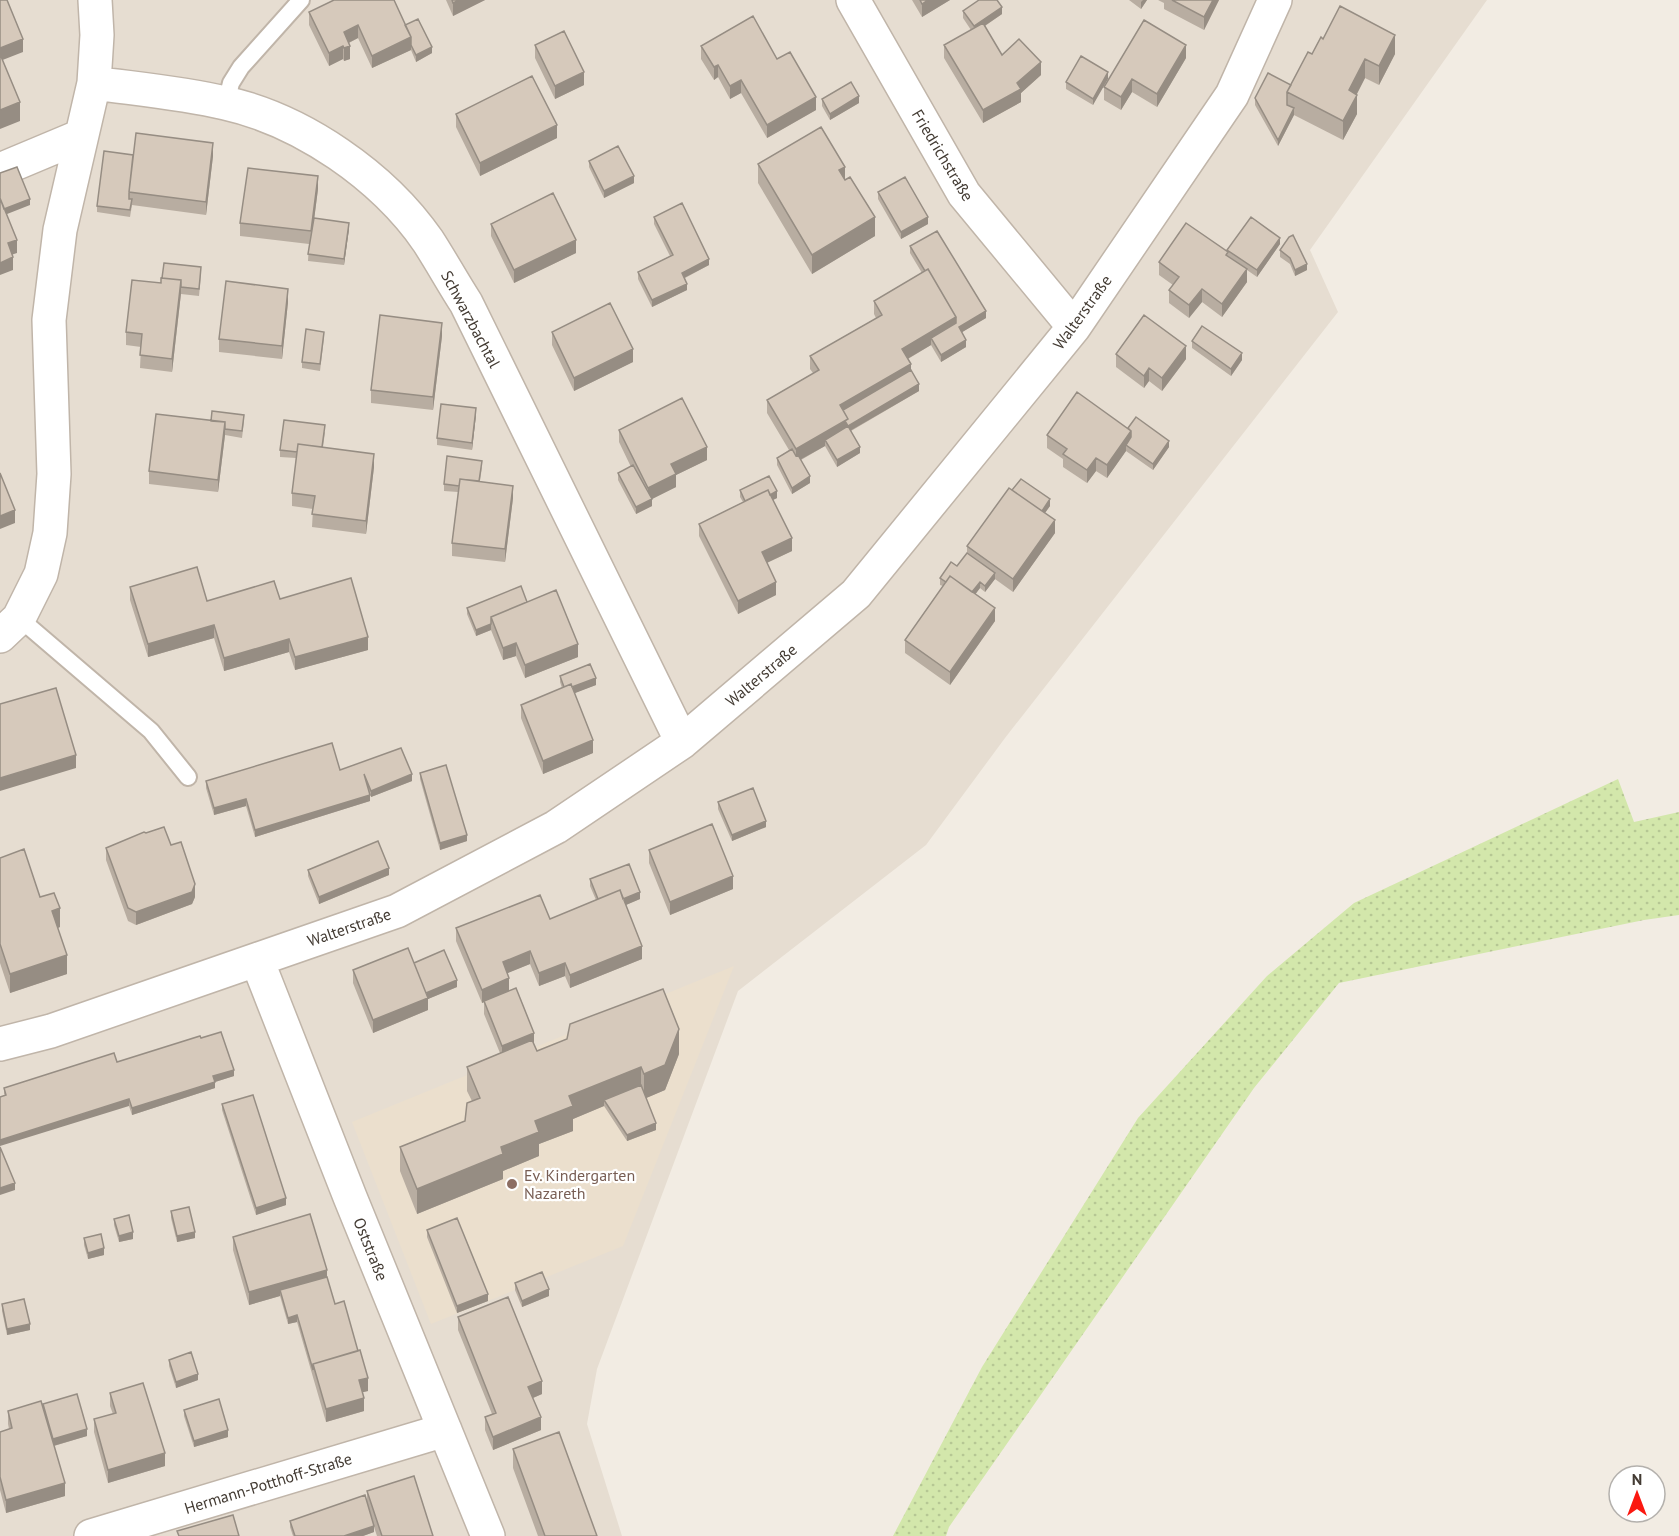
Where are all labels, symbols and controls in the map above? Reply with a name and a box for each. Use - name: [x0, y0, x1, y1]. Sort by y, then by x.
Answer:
- street label: Friedrichstraße: [908, 105, 978, 205]
- street label: Schwarzbachtal: [437, 267, 505, 371]
- street label: Walterstraße: [1048, 271, 1116, 353]
- street label: Walterstraße: [721, 639, 801, 711]
- street label: Walterstraße: [305, 903, 393, 951]
- place label: Ev. Kindergarten Nazareth: [524, 1165, 635, 1203]
- marker: Ev. Kindergarten Nazareth: [505, 1177, 519, 1191]
- street label: Oststraße: [349, 1215, 393, 1283]
- street label: Hermann-Potthoff-Straße: [182, 1448, 354, 1518]
- north arrow: [1607, 1464, 1667, 1524]
- text: N: [1632, 1469, 1642, 1489]

